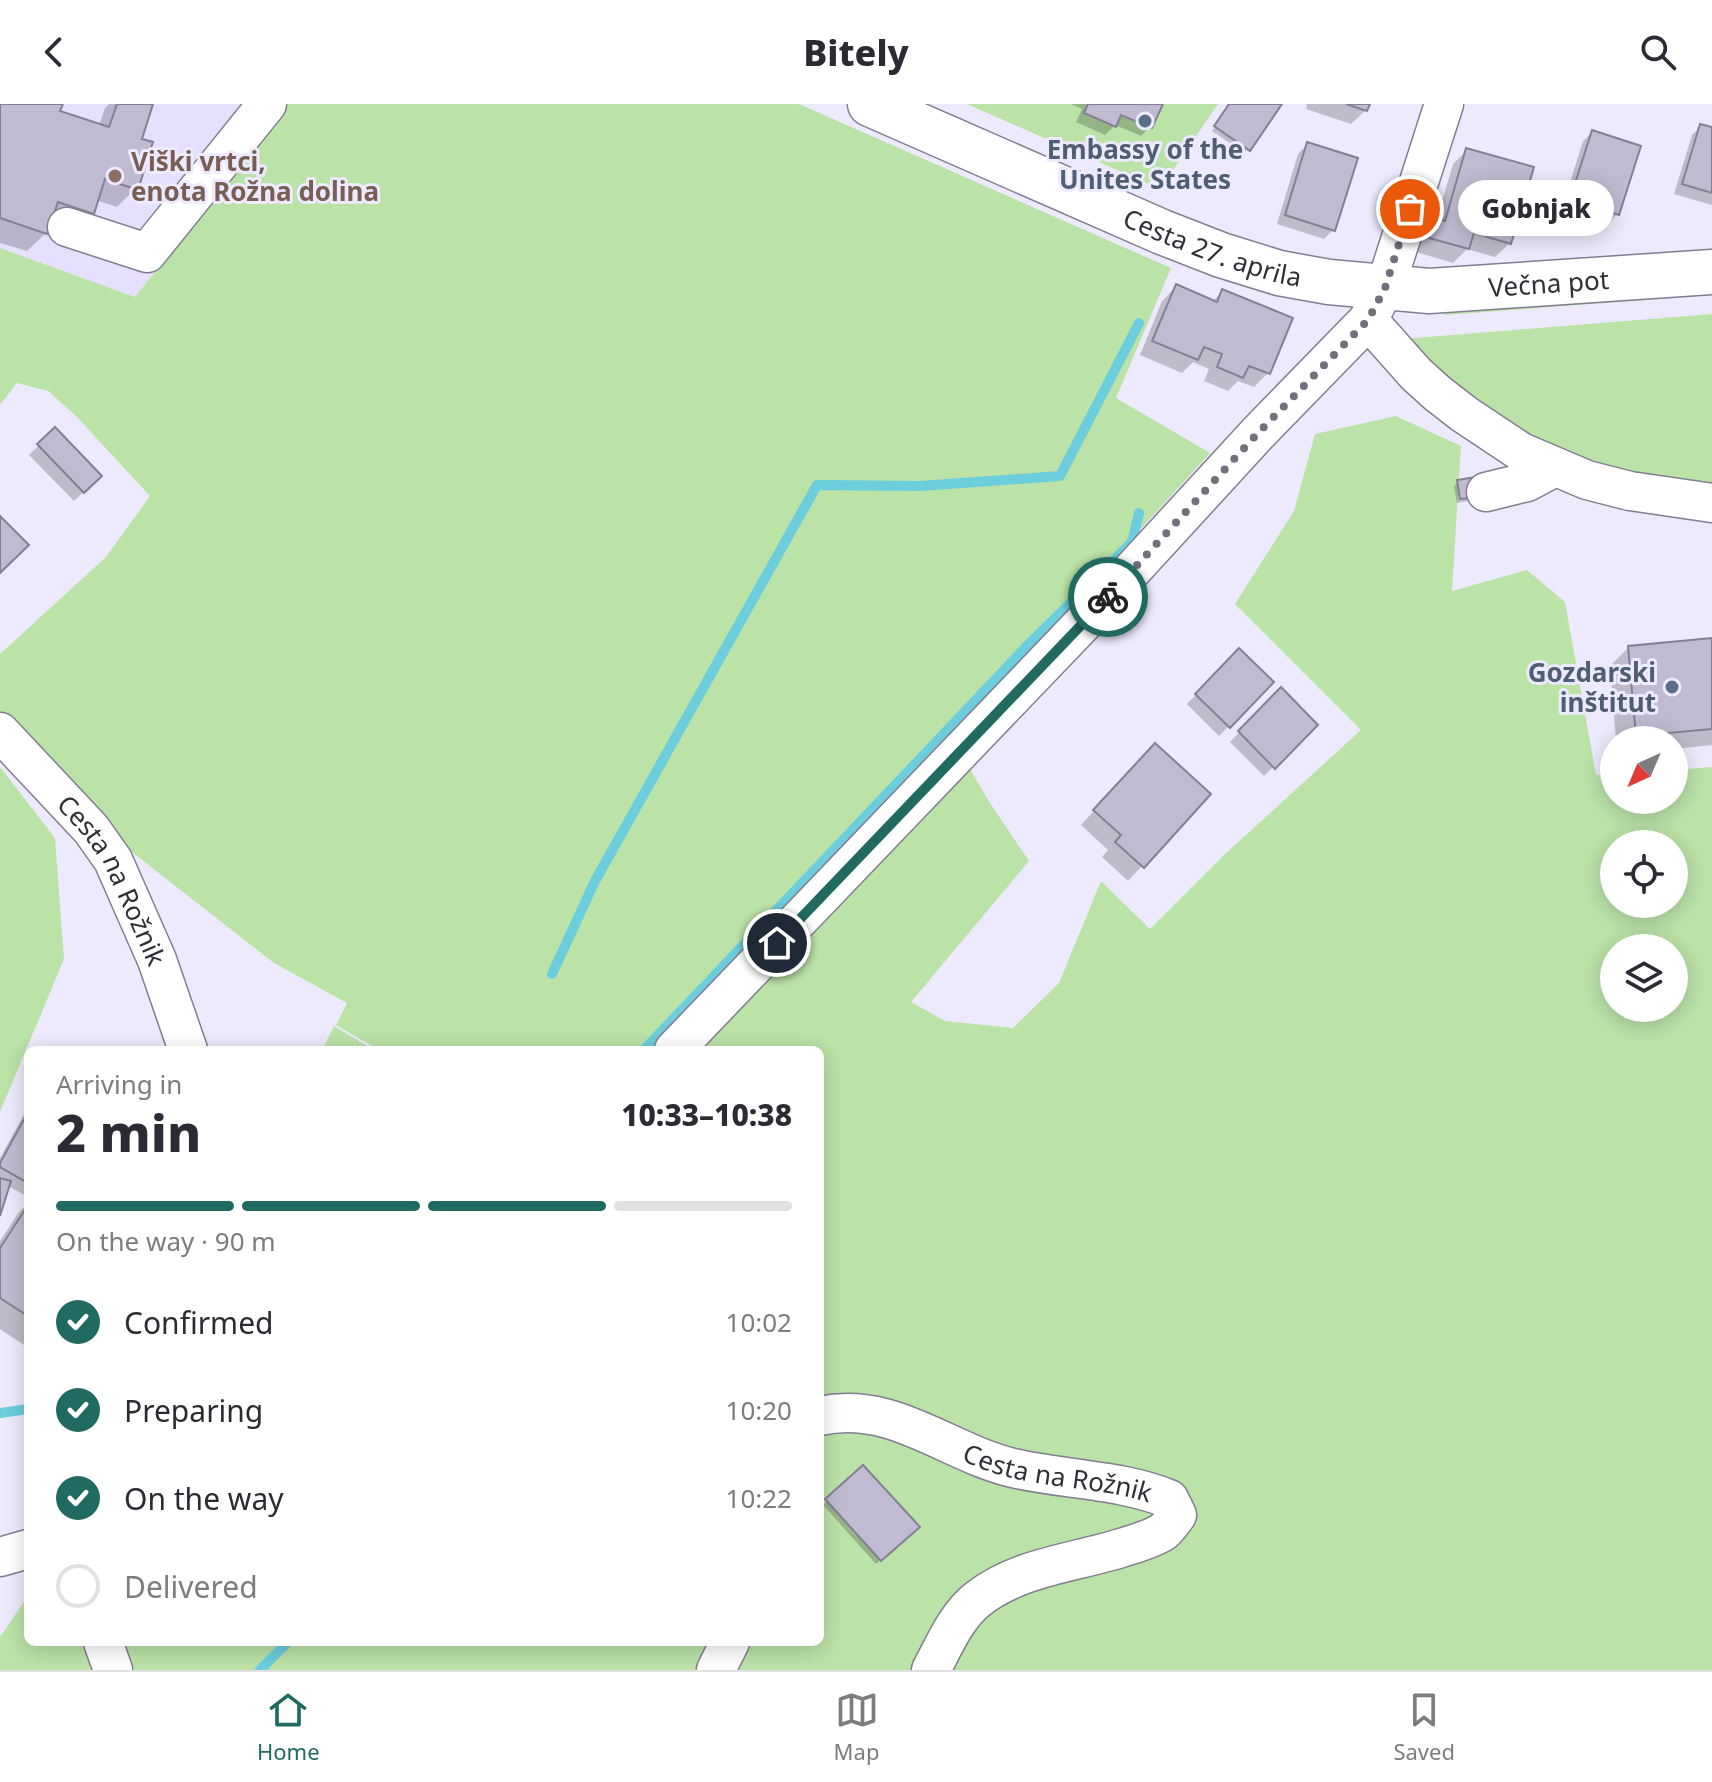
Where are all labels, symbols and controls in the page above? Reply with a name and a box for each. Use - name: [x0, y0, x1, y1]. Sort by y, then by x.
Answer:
- text: Bitely: [803, 28, 909, 77]
- icon: back: [32, 30, 76, 74]
- icon: search: [1636, 30, 1680, 74]
- marker: Embassy of the Unites States: [1136, 112, 1154, 130]
- place label: Embassy of the Unites States: [1047, 131, 1243, 197]
- place label: Viški vrtci, enota Rožna dolina: [131, 143, 379, 209]
- marker: Viški vrtci, enota Rožna dolina: [106, 167, 124, 185]
- pin: [1376, 175, 1444, 243]
- callout: Gobnjak: [1458, 181, 1614, 237]
- icon: bag: [1388, 187, 1432, 231]
- text: Gobnjak: [1481, 190, 1591, 226]
- street label: Cesta 27. aprila: [1118, 199, 1305, 295]
- street label: Večna pot: [1487, 261, 1610, 305]
- courier: [1068, 557, 1148, 637]
- icon: bike: [1086, 575, 1130, 619]
- place label: Gozdarski inštitut: [1528, 654, 1656, 720]
- marker: Gozdarski inštitut: [1663, 678, 1681, 696]
- north arrow: [1600, 726, 1688, 814]
- map controls: [1600, 726, 1688, 1022]
- street label: Cesta na Rožnik: [50, 787, 175, 971]
- button: locate: [1600, 830, 1688, 918]
- pin: [743, 909, 811, 977]
- icon: home: [755, 921, 799, 965]
- button: layers: [1600, 934, 1688, 1022]
- text: Arriving in: [56, 1066, 182, 1102]
- text: 10:33–10:38: [621, 1094, 792, 1135]
- text: 2 min: [56, 1096, 201, 1167]
- text: On the way · 90 m: [56, 1223, 276, 1259]
- icon: check: [56, 1300, 100, 1344]
- text: Confirmed: [124, 1302, 274, 1343]
- text: 10:02: [726, 1304, 792, 1340]
- icon: check: [56, 1388, 100, 1432]
- text: Preparing: [124, 1390, 263, 1431]
- text: 10:20: [726, 1392, 792, 1428]
- street label: Cesta na Rožnik: [958, 1434, 1157, 1510]
- icon: check: [56, 1476, 100, 1520]
- text: On the way: [124, 1478, 284, 1519]
- text: 10:22: [726, 1480, 792, 1516]
- text: Delivered: [124, 1566, 258, 1607]
- tab: Home: [257, 1688, 320, 1766]
- tab: Map: [834, 1688, 879, 1766]
- tab: Saved: [1393, 1688, 1455, 1766]

